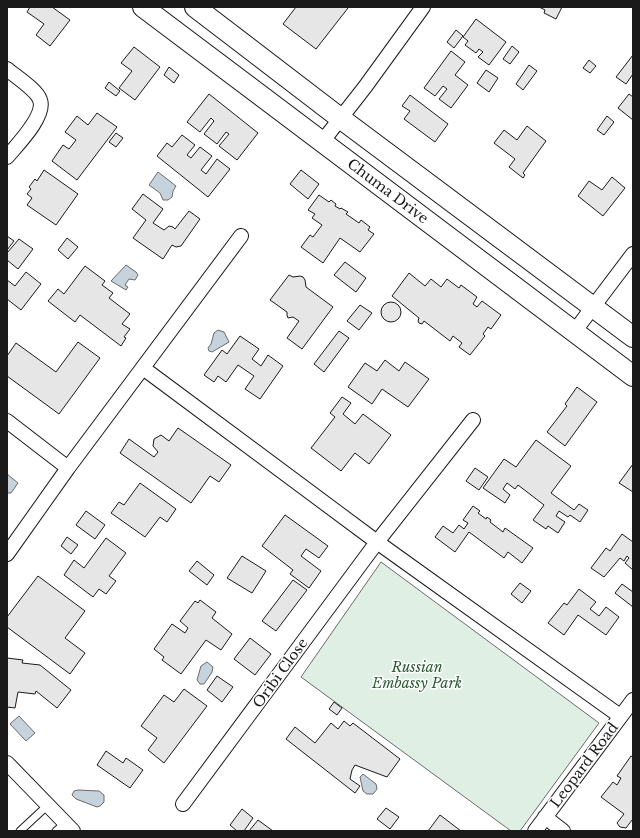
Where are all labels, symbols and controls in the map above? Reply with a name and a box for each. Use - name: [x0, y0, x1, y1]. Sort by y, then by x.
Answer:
- street label: Chuma Drive: [344, 155, 432, 227]
- street label: Oribi Close: [249, 635, 311, 711]
- park label: Russian Embassy Park: [371, 658, 462, 692]
- street label: Leopard Road: [546, 718, 622, 811]

